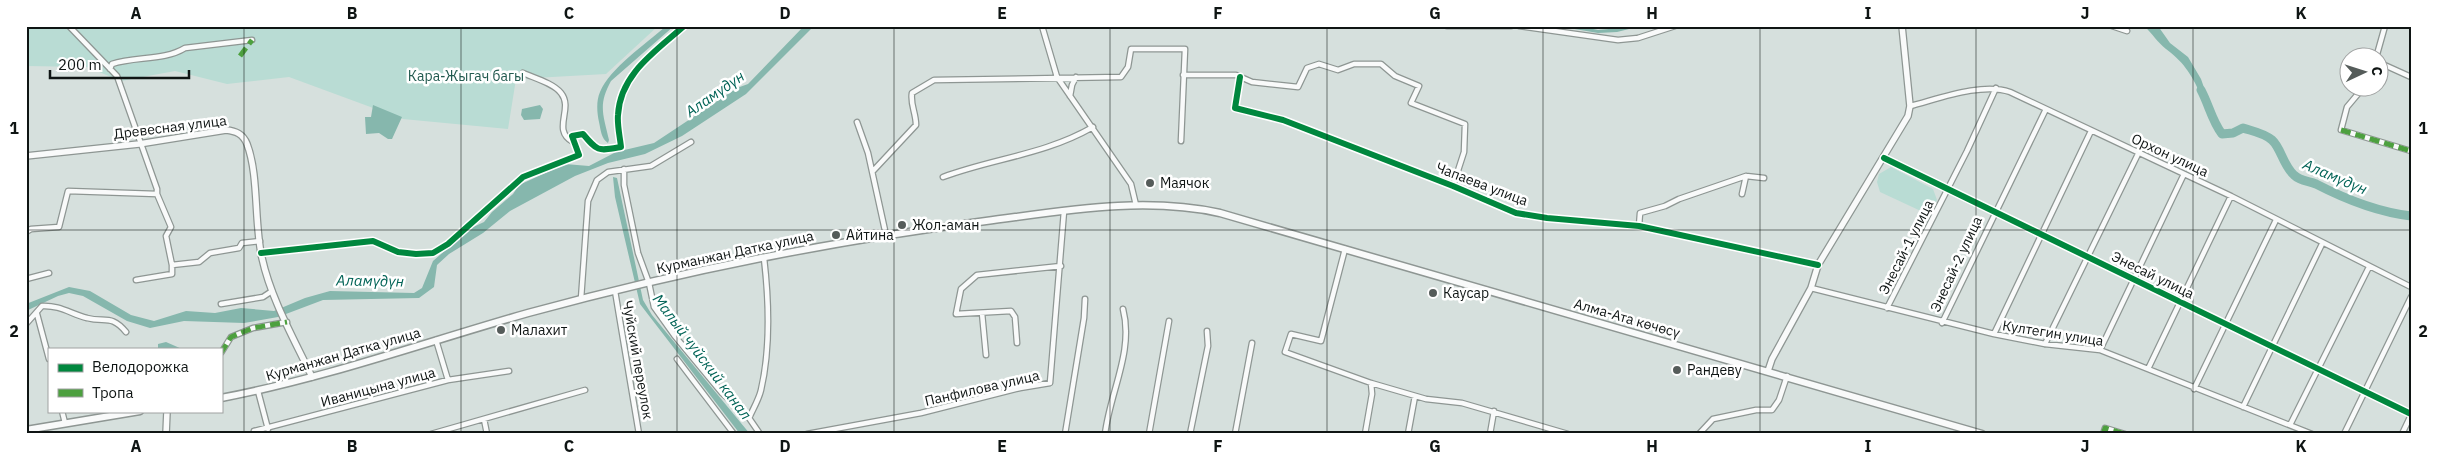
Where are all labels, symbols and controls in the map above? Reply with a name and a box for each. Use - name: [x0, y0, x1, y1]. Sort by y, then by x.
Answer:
- text: A: [131, 3, 142, 23]
- text: B: [347, 3, 358, 23]
- text: C: [564, 3, 574, 23]
- text: D: [779, 3, 791, 23]
- text: E: [997, 3, 1007, 23]
- text: F: [1213, 3, 1223, 23]
- text: G: [1429, 3, 1441, 23]
- text: H: [1646, 3, 1658, 23]
- text: I: [1865, 3, 1872, 23]
- text: J: [2081, 3, 2089, 23]
- text: K: [2295, 3, 2307, 23]
- scale bar: [50, 48, 189, 80]
- north arrow: [2340, 48, 2390, 98]
- text: 200 m: [58, 55, 102, 74]
- water label: Аламүдүн: [681, 66, 748, 121]
- text: С: [2368, 66, 2386, 76]
- park label: Кара-Жыгач багы: [408, 67, 524, 85]
- street label: Древесная улица: [112, 111, 228, 143]
- text: 1: [9, 118, 19, 138]
- text: 1: [2418, 118, 2428, 138]
- street label: Орхон улица: [2129, 129, 2212, 181]
- water label: Аламүдүн: [2299, 154, 2370, 199]
- street label: Чапаева улица: [1433, 158, 1531, 210]
- place label: Маячок: [1160, 174, 1210, 192]
- marker: Маячок: [1144, 177, 1156, 189]
- street label: Энесай-1 улица: [1874, 196, 1938, 297]
- street label: Энесай-2 улица: [1926, 213, 1986, 315]
- place label: Жол-аман: [912, 216, 980, 234]
- marker: Жол-аман: [896, 219, 908, 231]
- street label: Курманжан Датка улица: [655, 226, 816, 277]
- place label: Айтина: [846, 226, 894, 244]
- marker: Айтина: [830, 229, 842, 241]
- street label: Энесай улица: [2109, 247, 2198, 303]
- water label: Аламүдүн: [335, 270, 404, 291]
- place label: Каусар: [1443, 284, 1489, 302]
- marker: Каусар: [1427, 287, 1439, 299]
- water label: Малый чуйский канал: [649, 290, 756, 423]
- street label: Алма-Ата көчөсү: [1572, 294, 1682, 342]
- street label: Чуйский переулок: [619, 299, 657, 421]
- street label: Култегин улица: [2001, 316, 2105, 350]
- text: 2: [9, 321, 19, 341]
- place label: Малахит: [511, 321, 568, 339]
- text: 2: [2418, 321, 2428, 341]
- street label: Курманжан Датка улица: [264, 323, 423, 385]
- marker: Малахит: [495, 324, 507, 336]
- legend: [48, 348, 222, 412]
- text: Велодорожка: [92, 357, 189, 376]
- place label: Рандеву: [1687, 361, 1742, 379]
- street label: Иваницына улица: [319, 363, 438, 411]
- marker: Рандеву: [1671, 364, 1683, 376]
- street label: Панфилова улица: [923, 366, 1042, 410]
- text: Тропа: [92, 383, 134, 402]
- text: A: [131, 436, 142, 456]
- text: B: [347, 436, 358, 456]
- text: C: [564, 436, 574, 456]
- text: D: [779, 436, 791, 456]
- text: E: [997, 436, 1007, 456]
- text: F: [1213, 436, 1223, 456]
- text: G: [1429, 436, 1441, 456]
- text: H: [1646, 436, 1658, 456]
- text: I: [1865, 436, 1872, 456]
- text: J: [2081, 436, 2089, 456]
- text: K: [2295, 436, 2307, 456]

